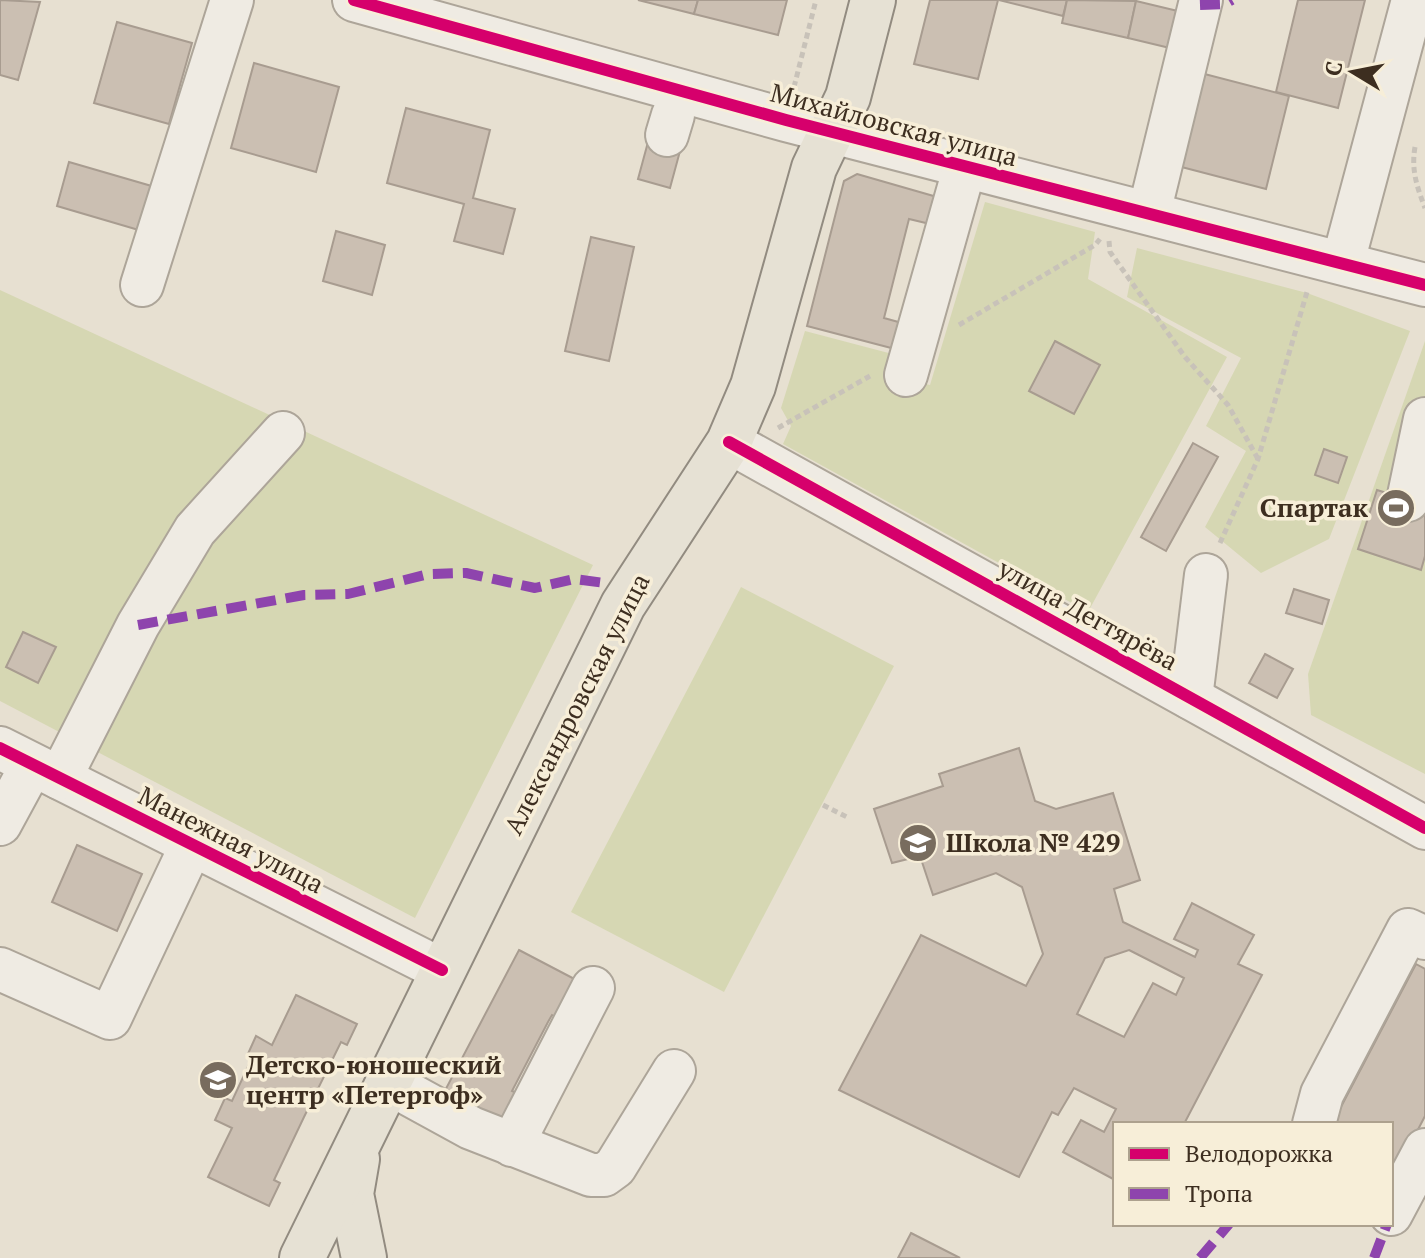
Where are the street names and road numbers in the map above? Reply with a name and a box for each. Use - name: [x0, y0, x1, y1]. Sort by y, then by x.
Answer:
- street label: Михайловская улица: [767, 75, 1021, 173]
- street label: улица Дегтярёва: [992, 550, 1184, 678]
- street label: Александровская улица: [495, 567, 657, 840]
- street label: Манежная улица: [133, 778, 330, 901]

